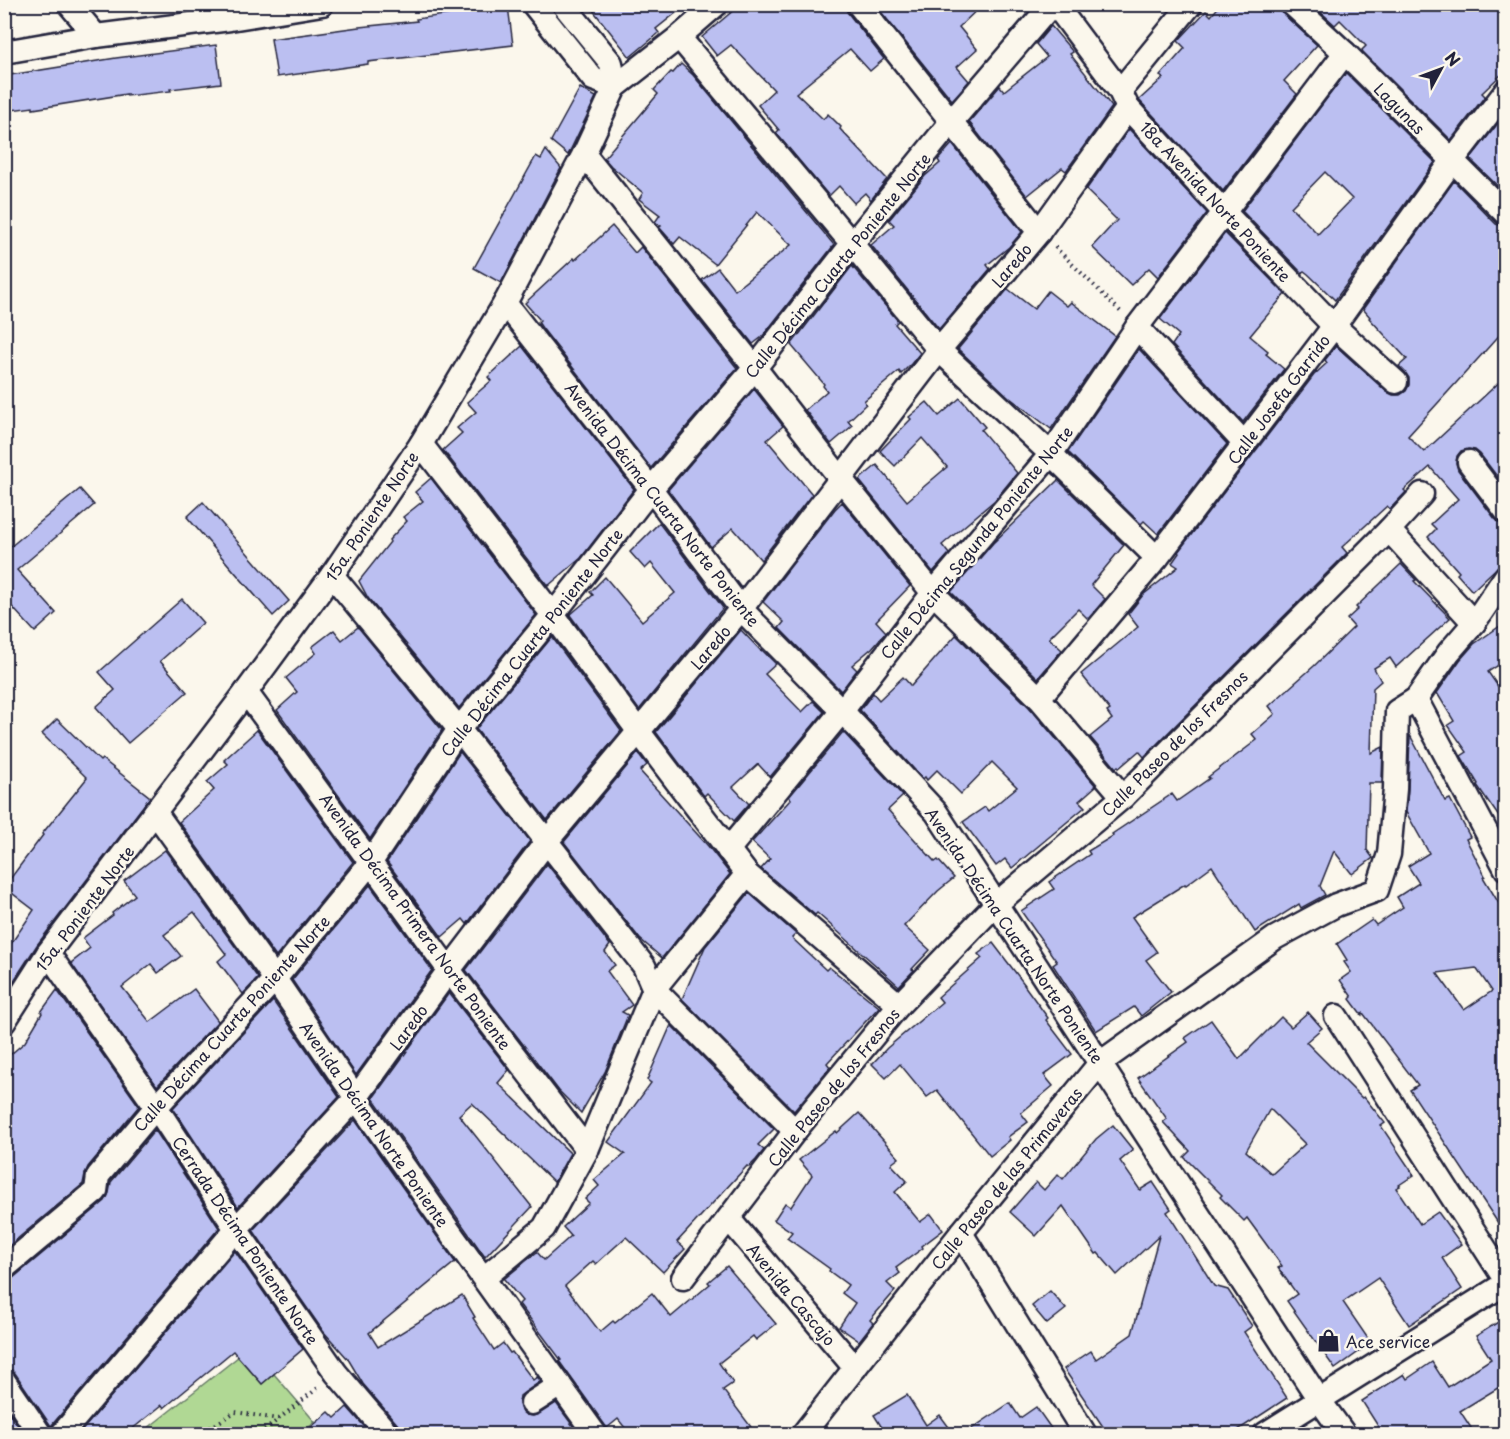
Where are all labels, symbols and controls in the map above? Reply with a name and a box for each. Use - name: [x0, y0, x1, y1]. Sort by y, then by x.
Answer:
- north arrow: [1411, 39, 1471, 99]
- text: N: [1440, 46, 1466, 71]
- street label: Lagunas: [1369, 77, 1431, 139]
- street label: 18a Avenida Norte Poniente: [1135, 115, 1297, 287]
- street label: Calle Décima Cuarta Poniente Norte: [738, 147, 936, 383]
- street label: Laredo: [985, 237, 1037, 292]
- street label: Calle Josefa Garrido: [1221, 329, 1335, 469]
- street label: Avenida Décima Cuarta Norte Poniente: [560, 377, 766, 631]
- street label: Calle Décima Segunda Poniente Norte: [874, 420, 1078, 664]
- street label: 15a. Poniente Norte: [318, 446, 424, 586]
- street label: Calle Décima Cuarta Poniente Norte: [434, 523, 628, 761]
- street label: Laredo: [684, 619, 736, 674]
- street label: Calle Paseo de los Fresnos: [1095, 664, 1253, 822]
- street label: Avenida Décima Primera Norte Poniente: [315, 788, 518, 1055]
- street label: Avenida Décima Cuarta Norte Poniente: [920, 802, 1110, 1068]
- street label: 15a. Poniente Norte: [29, 840, 139, 976]
- street label: Calle Décima Cuarta Poniente Norte: [127, 909, 335, 1137]
- street label: Laredo: [383, 999, 433, 1055]
- street label: Calle Paseo de los Fresnos: [761, 1002, 905, 1172]
- street label: Avenida Décima Norte Poniente: [295, 1016, 455, 1232]
- street label: Calle Paseo de las Primaveras: [925, 1082, 1087, 1274]
- street label: Cerrada Décima Poniente Norte: [167, 1131, 325, 1349]
- street label: Avenida Cascajo: [742, 1238, 842, 1351]
- shop icon: Ace service: [1315, 1328, 1341, 1354]
- place label: Ace service: [1346, 1329, 1430, 1353]

